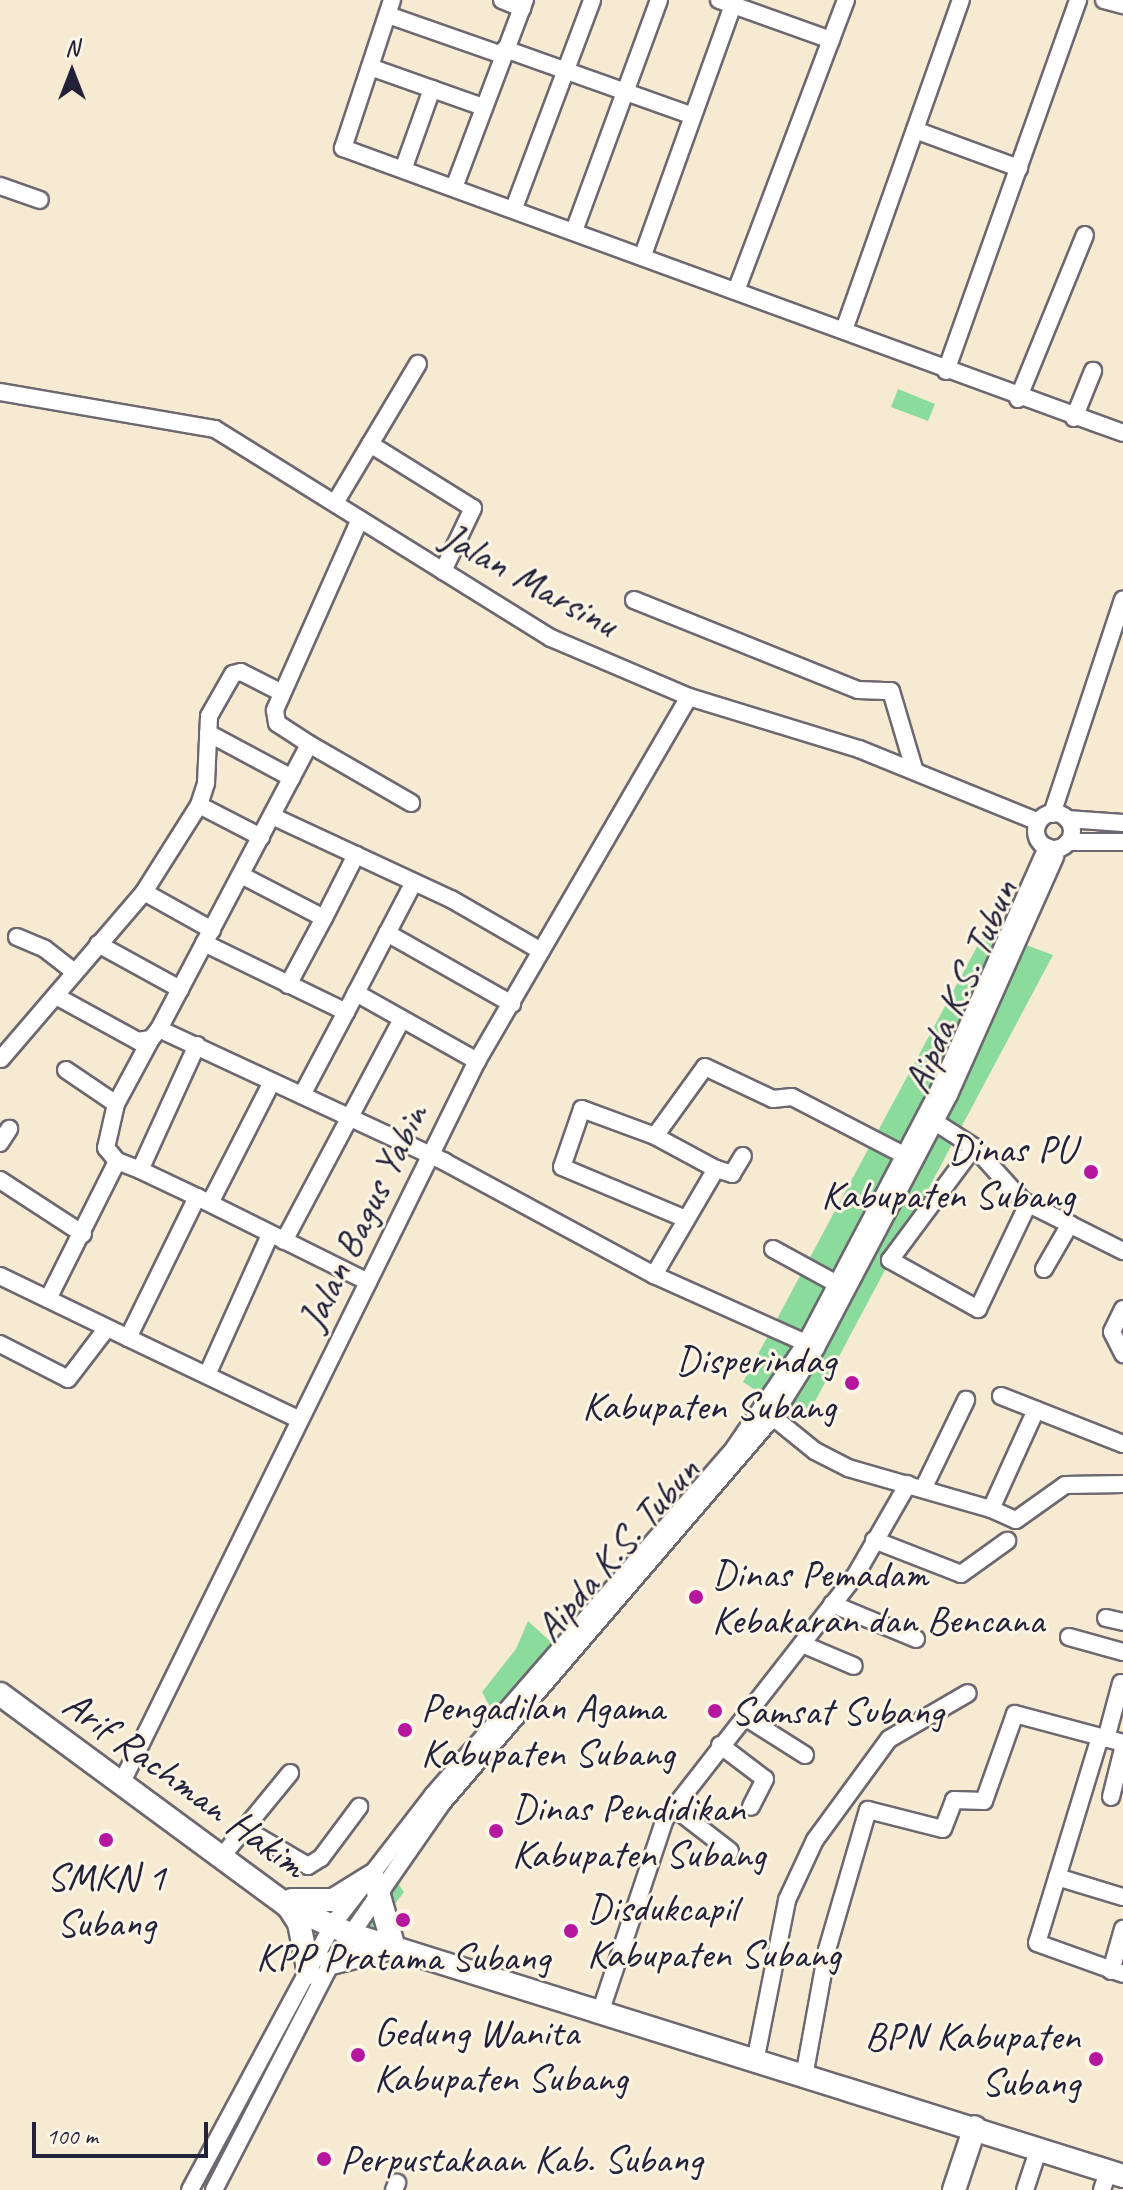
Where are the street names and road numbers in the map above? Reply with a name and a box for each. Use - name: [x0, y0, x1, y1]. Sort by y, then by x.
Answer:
- street label: Jalan Marsinu: [433, 512, 627, 648]
- street label: Aipda K.S. Tubun: [892, 872, 1028, 1100]
- street label: Jalan Bagus Yabin: [287, 1095, 439, 1339]
- street label: Aipda K.S. Tubun: [524, 1447, 710, 1651]
- street label: Arif Rachman Hakim: [55, 1680, 315, 1888]

